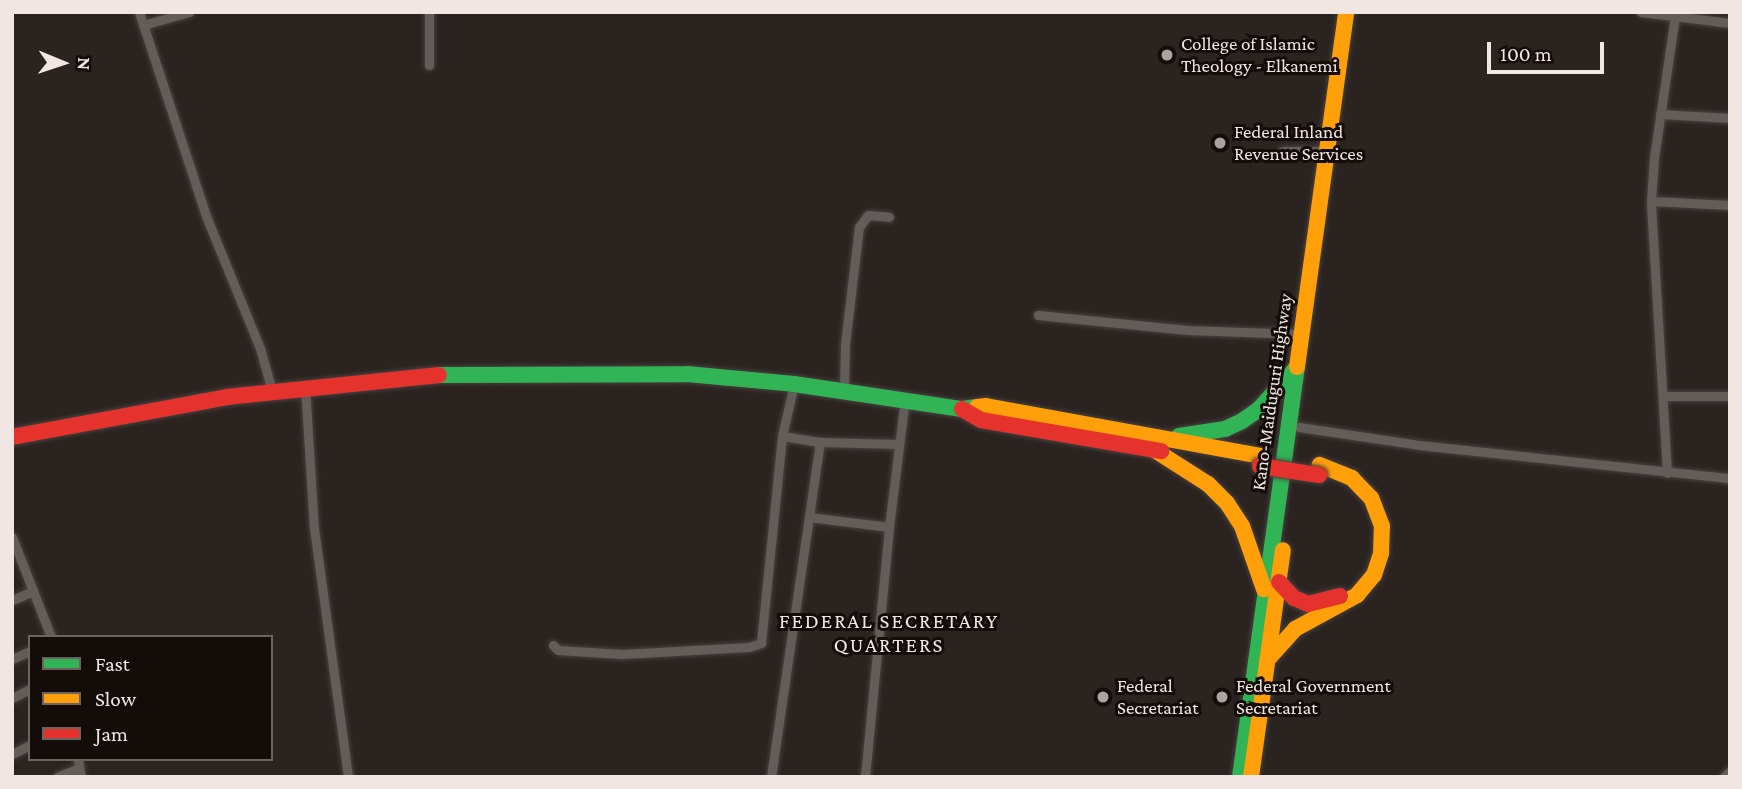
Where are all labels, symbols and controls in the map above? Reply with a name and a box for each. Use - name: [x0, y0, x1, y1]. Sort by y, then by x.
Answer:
- north arrow: [28, 28, 98, 98]
- scale bar: [1490, 28, 1607, 72]
- place label: College of Islamic Theology - Elkanemi: [1181, 33, 1338, 77]
- text: 100 m: [1500, 42, 1552, 66]
- marker: College of Islamic Theology - Elkanemi: [1159, 47, 1175, 63]
- text: N: [74, 57, 95, 71]
- place label: Federal Inland Revenue Services: [1234, 121, 1363, 165]
- marker: Federal Inland Revenue Services: [1212, 135, 1228, 151]
- street label: Kano-Maiduguri Highway: [1247, 292, 1297, 492]
- district label: FEDERAL SECRETARY QUARTERS: [781, 608, 997, 658]
- legend: [28, 635, 273, 761]
- text: Fast: [95, 652, 130, 676]
- place label: Federal Secretariat: [1117, 675, 1199, 719]
- place label: Federal Government Secretariat: [1236, 675, 1391, 719]
- text: Slow: [95, 687, 136, 711]
- marker: Federal Secretariat: [1095, 689, 1111, 705]
- marker: Federal Government Secretariat: [1214, 689, 1230, 705]
- text: Jam: [95, 722, 128, 746]

